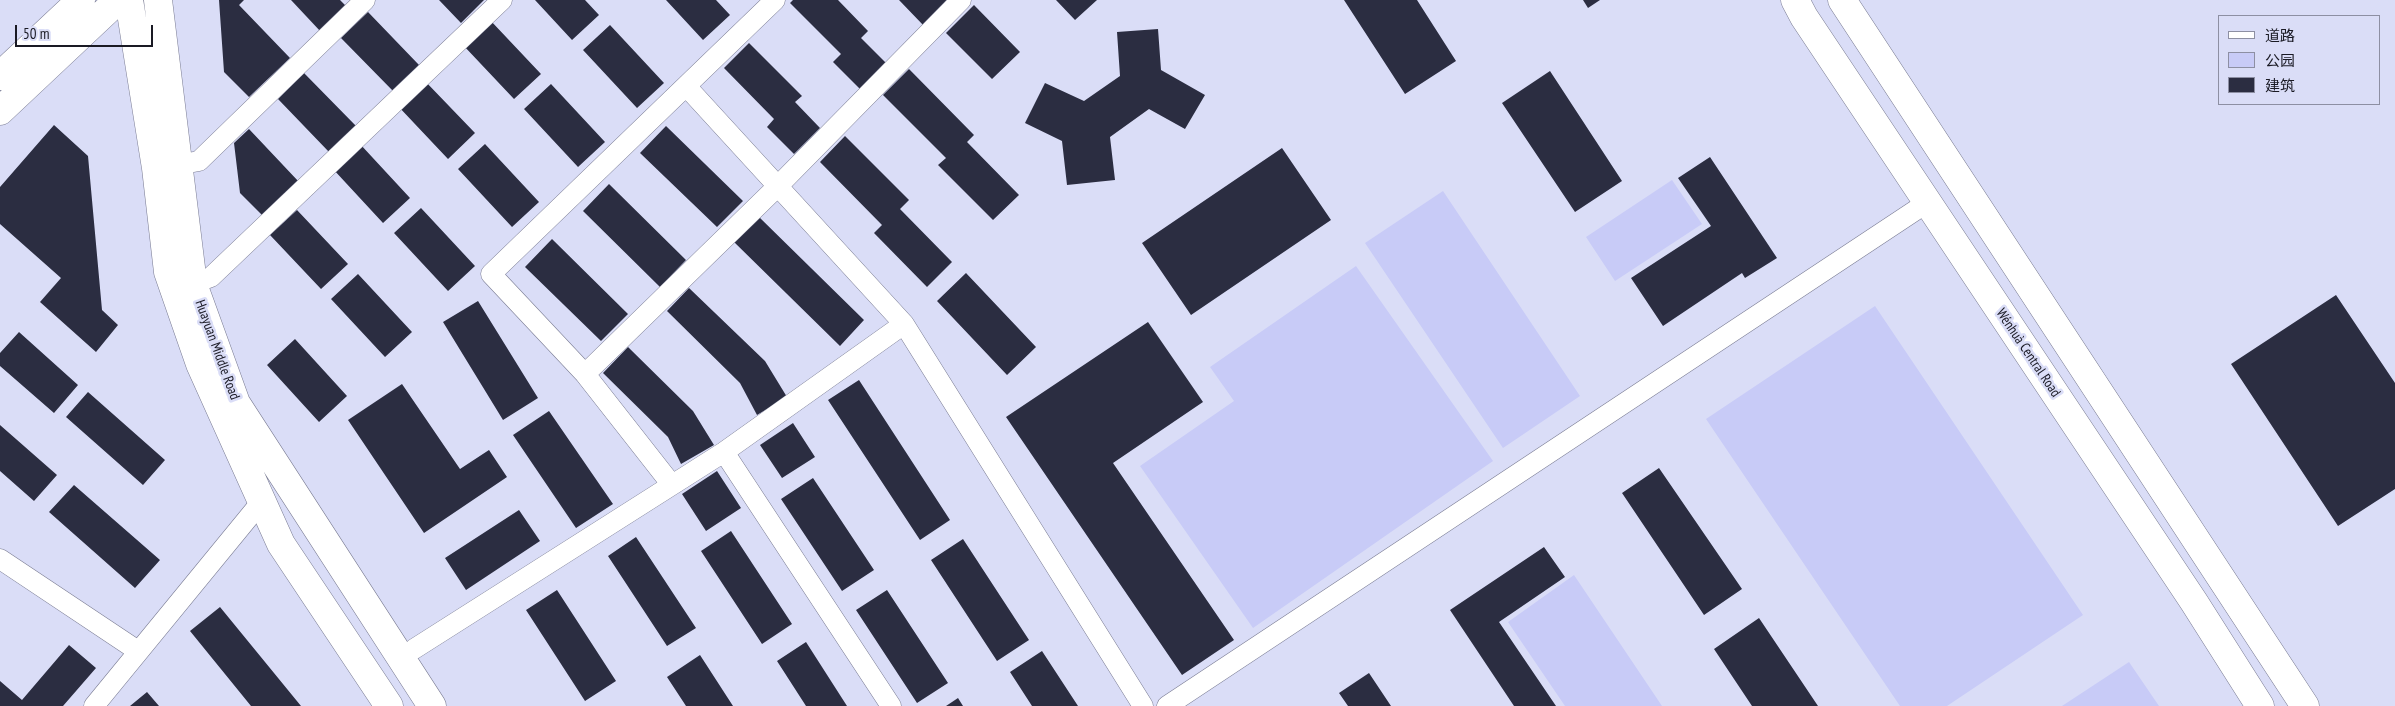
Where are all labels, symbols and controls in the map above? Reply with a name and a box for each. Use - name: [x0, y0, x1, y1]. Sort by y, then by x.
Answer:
- scale bar: [18, 15, 155, 47]
- legend: [2218, 15, 2380, 105]
- text: 50 m: [23, 24, 49, 43]
- text: 道路: [2265, 26, 2295, 45]
- text: 公园: [2265, 51, 2295, 70]
- text: 建筑: [2265, 76, 2295, 95]
- street label: Huayuan Middle Road: [191, 298, 243, 402]
- street label: Wénhuà Central Road: [1992, 306, 2064, 400]

